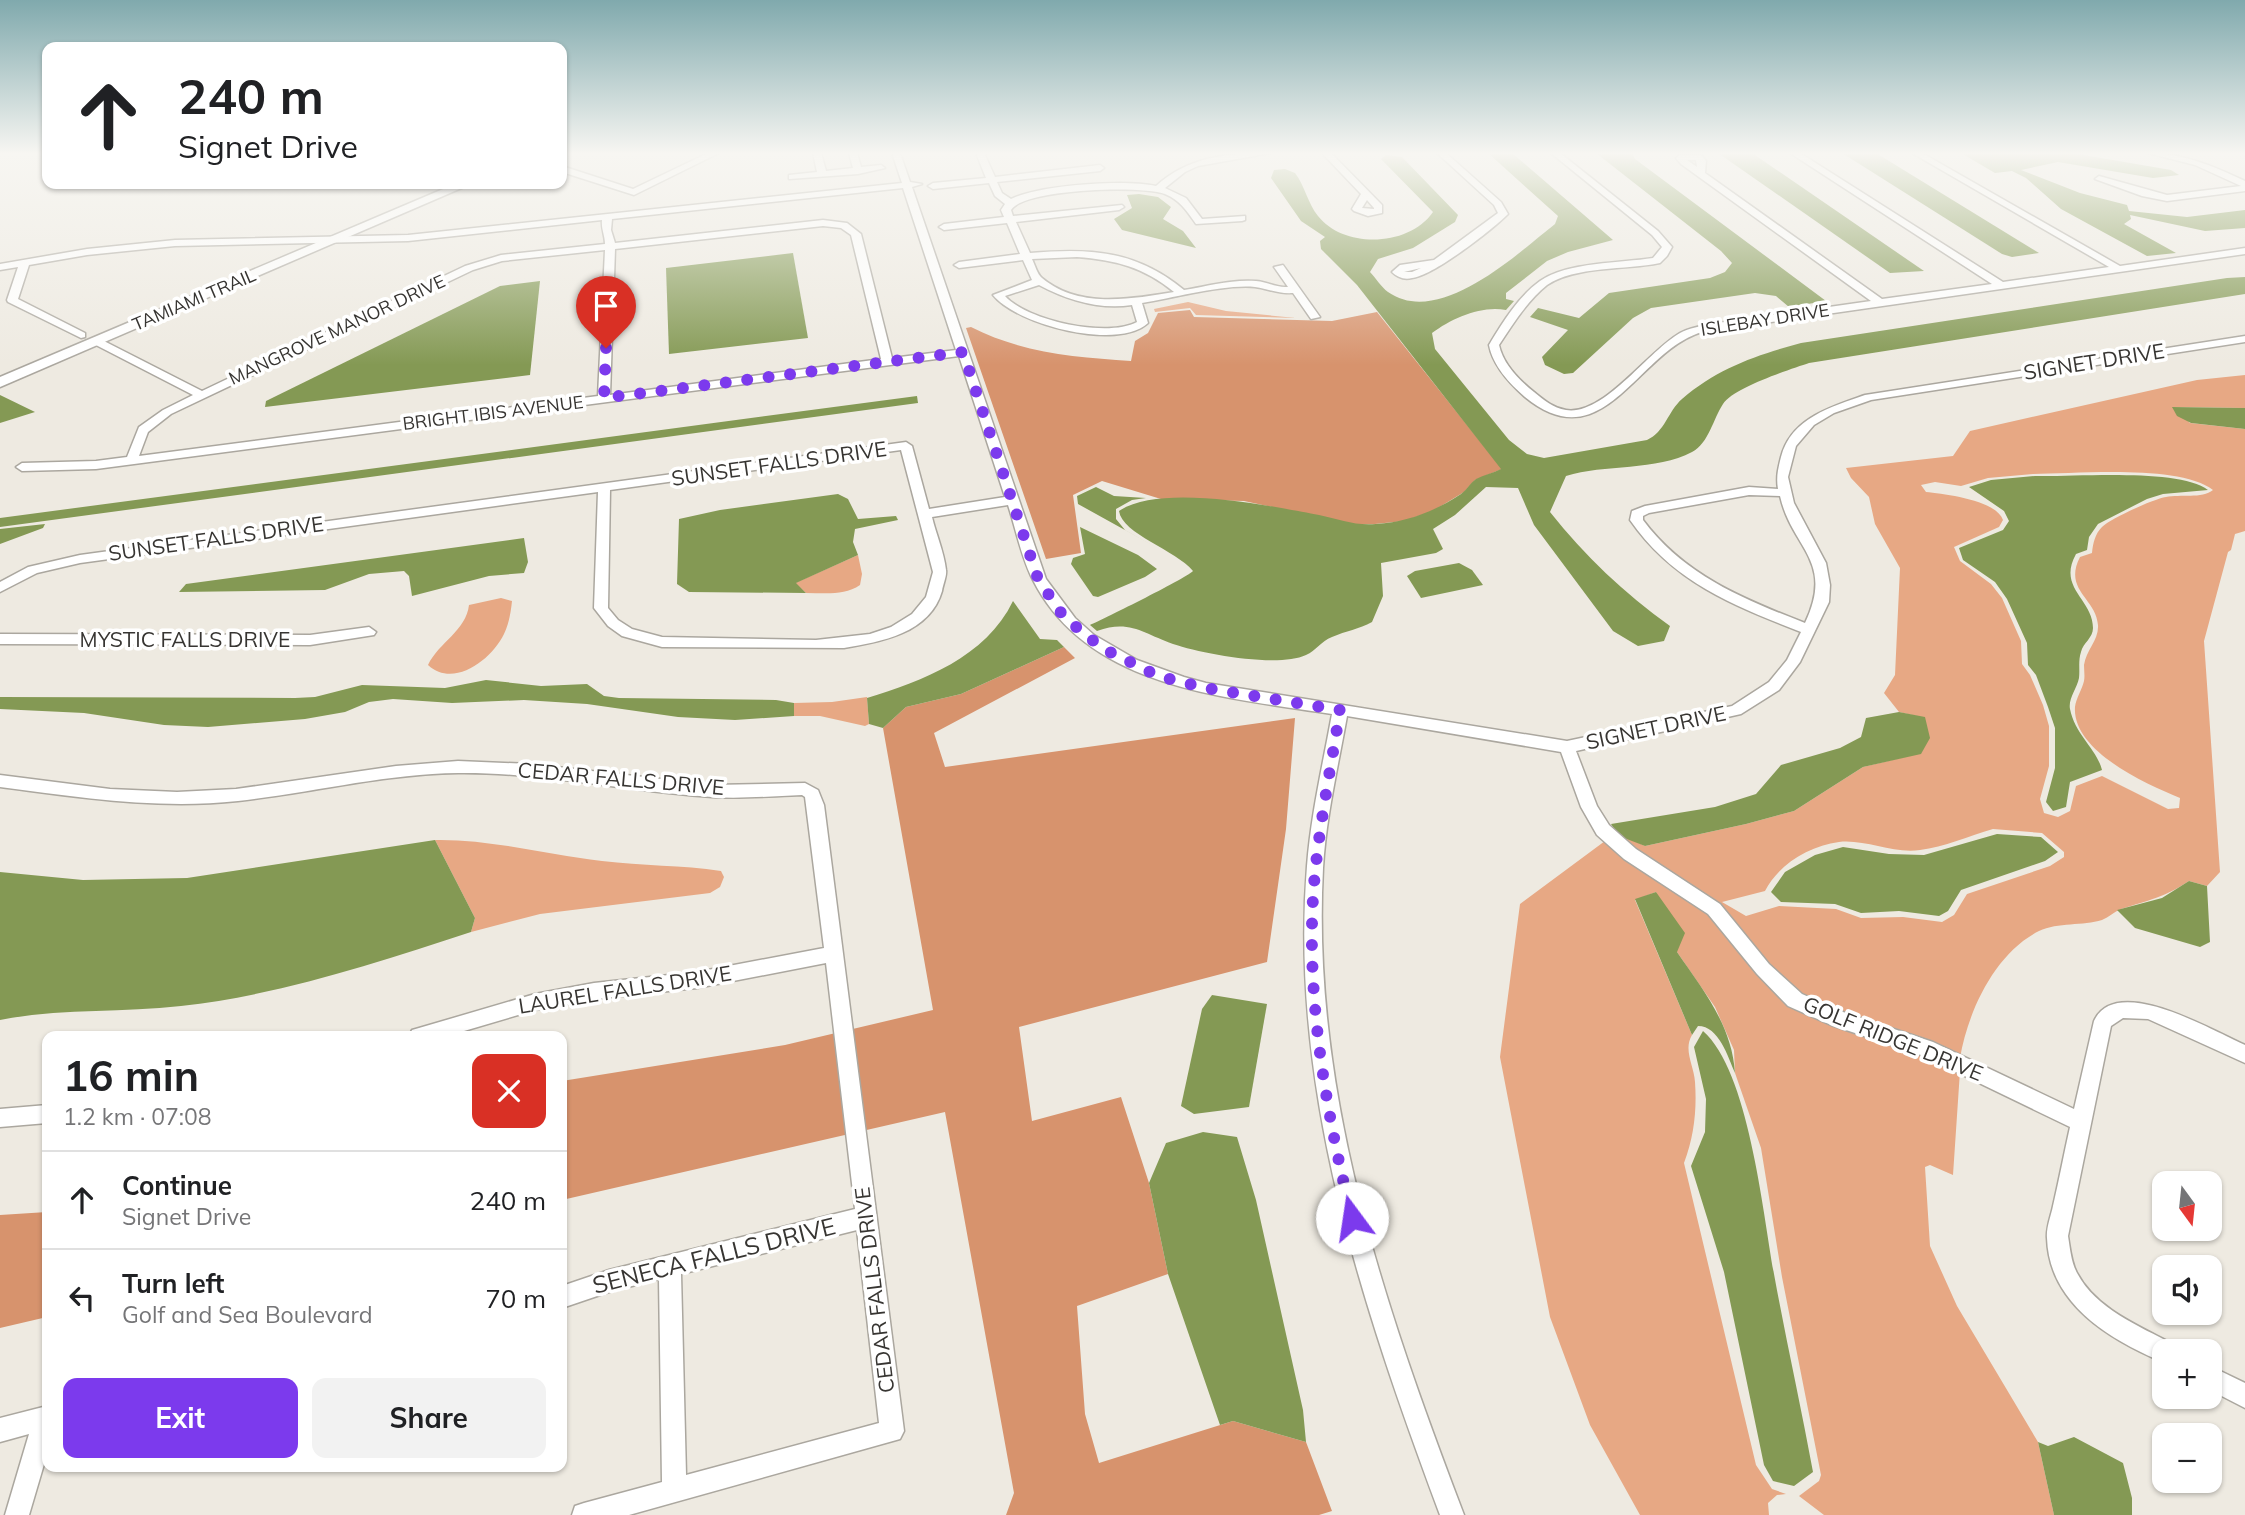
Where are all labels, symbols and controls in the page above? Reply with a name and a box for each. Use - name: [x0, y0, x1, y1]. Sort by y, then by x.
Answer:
- text: 240 m: [178, 65, 324, 126]
- icon: ahead: [63, 70, 154, 161]
- text: Signet Drive: [178, 126, 358, 166]
- street label: TAMIAMI TRAIL: [129, 263, 259, 336]
- street label: MANGROVE MANOR DRIVE: [225, 269, 449, 390]
- pin: [576, 276, 636, 348]
- icon: arrive: [587, 287, 625, 325]
- street label: ISLEBAY DRIVE: [1699, 298, 1831, 341]
- street label: SIGNET DRIVE: [2021, 337, 2166, 385]
- street label: BRIGHT IBIS AVENUE: [401, 390, 585, 435]
- street label: SUNSET FALLS DRIVE: [670, 435, 888, 491]
- street label: SUNSET FALLS DRIVE: [107, 510, 325, 566]
- street label: MYSTIC FALLS DRIVE: [80, 626, 290, 652]
- street label: SIGNET DRIVE: [1583, 699, 1728, 755]
- street label: CEDAR FALLS DRIVE: [517, 756, 726, 800]
- street label: LAUREL FALLS DRIVE: [517, 959, 733, 1019]
- street label: GOLF RIDGE DRIVE: [1800, 990, 1987, 1086]
- text: 16 min: [63, 1049, 199, 1102]
- button: close: [472, 1054, 546, 1128]
- text: 1.2 km · 07:08: [63, 1102, 212, 1131]
- text: Continue: [122, 1169, 232, 1202]
- north arrow: [2152, 1171, 2222, 1241]
- map controls: [2152, 1171, 2222, 1493]
- icon: ahead: [63, 1181, 101, 1219]
- position arrow: [1315, 1181, 1389, 1255]
- text: 240 m: [470, 1184, 546, 1217]
- street label: CEDAR FALLS DRIVE: [848, 1186, 900, 1395]
- text: Signet Drive: [122, 1202, 251, 1231]
- street label: SENECA FALLS DRIVE: [589, 1210, 838, 1300]
- button: sound: [2152, 1255, 2222, 1325]
- text: Turn left: [122, 1267, 224, 1300]
- icon: left: [63, 1279, 101, 1317]
- text: 70 m: [485, 1282, 546, 1315]
- text: Golf and Sea Boulevard: [122, 1300, 373, 1329]
- button: +: [2152, 1339, 2222, 1409]
- button: Exit: [63, 1378, 298, 1458]
- button: Share: [312, 1378, 546, 1458]
- button: −: [2152, 1423, 2222, 1493]

